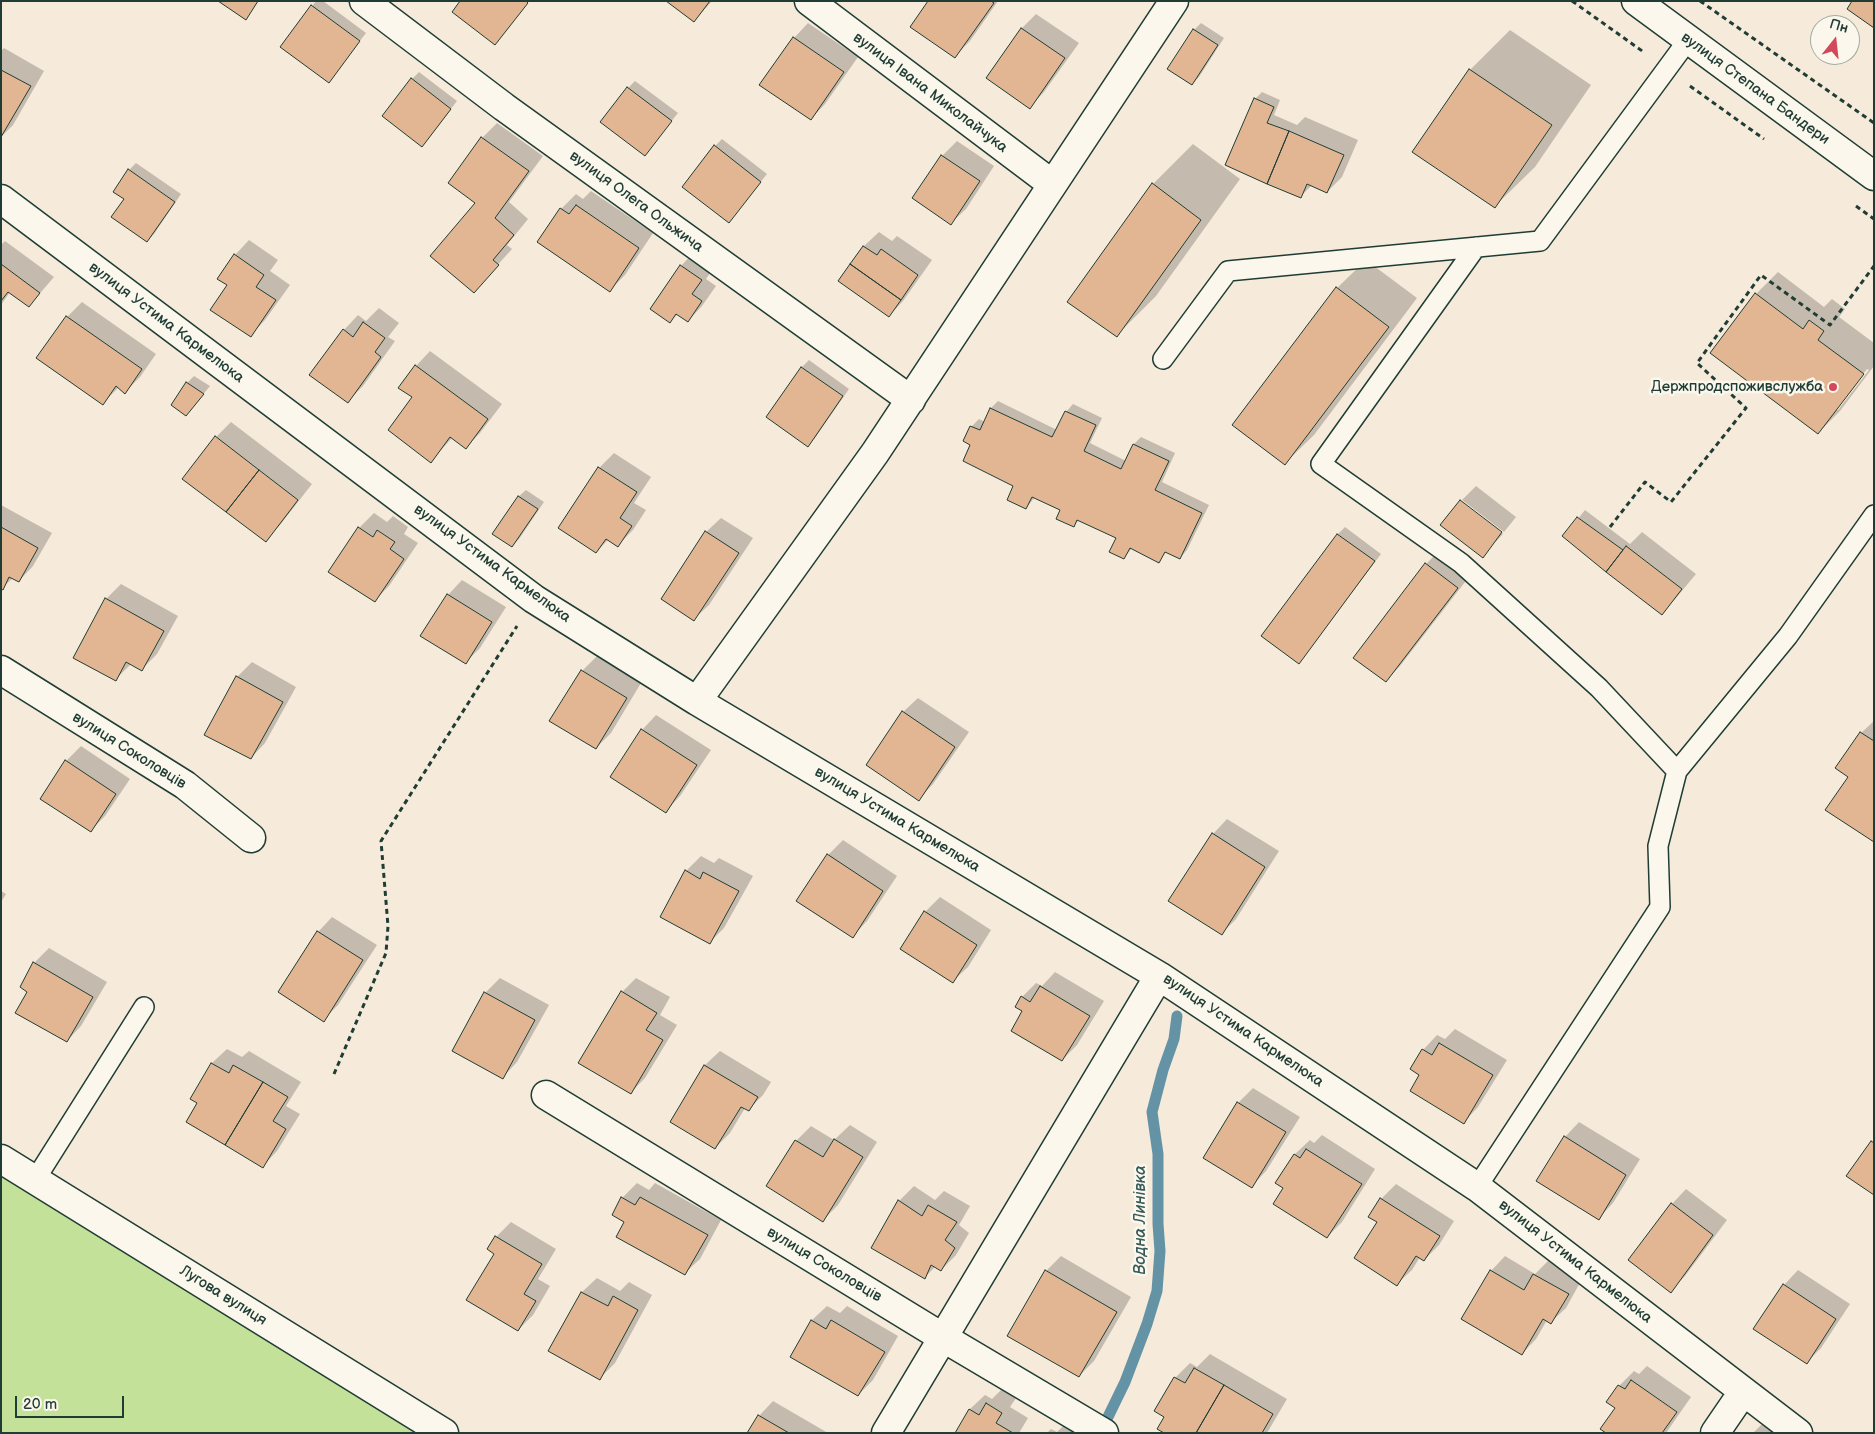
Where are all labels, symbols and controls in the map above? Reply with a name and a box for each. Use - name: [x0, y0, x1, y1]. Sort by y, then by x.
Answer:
- north arrow: [1810, 15, 1860, 65]
- text: Пн: [1828, 15, 1850, 37]
- street label: вулиця Івана Миколайчука: [849, 29, 1011, 157]
- street label: вулиця Степана Бандери: [1677, 29, 1833, 149]
- street label: вулиця Олега Ольжича: [566, 147, 706, 257]
- street label: вулиця Устима Кармелюка: [85, 259, 247, 387]
- place label: Держпродспоживслужба: [1651, 378, 1823, 396]
- marker: Держпродспоживслужба: [1827, 381, 1839, 393]
- street label: вулиця Устима Кармелюка: [410, 501, 574, 627]
- street label: вулиця Соколовців: [69, 709, 189, 793]
- street label: вулиця Устима Кармелюка: [811, 763, 983, 877]
- street label: вулиця Устима Кармелюка: [1159, 971, 1327, 1091]
- water label: Водна Линівка: [1131, 1165, 1151, 1275]
- street label: вулиця Устима Кармелюка: [1495, 1197, 1655, 1327]
- street label: вулиця Соколовців: [763, 1224, 885, 1306]
- street label: Лугова вулиця: [176, 1262, 270, 1330]
- scale bar: [18, 1386, 126, 1418]
- text: 20 m: [23, 1395, 57, 1414]

